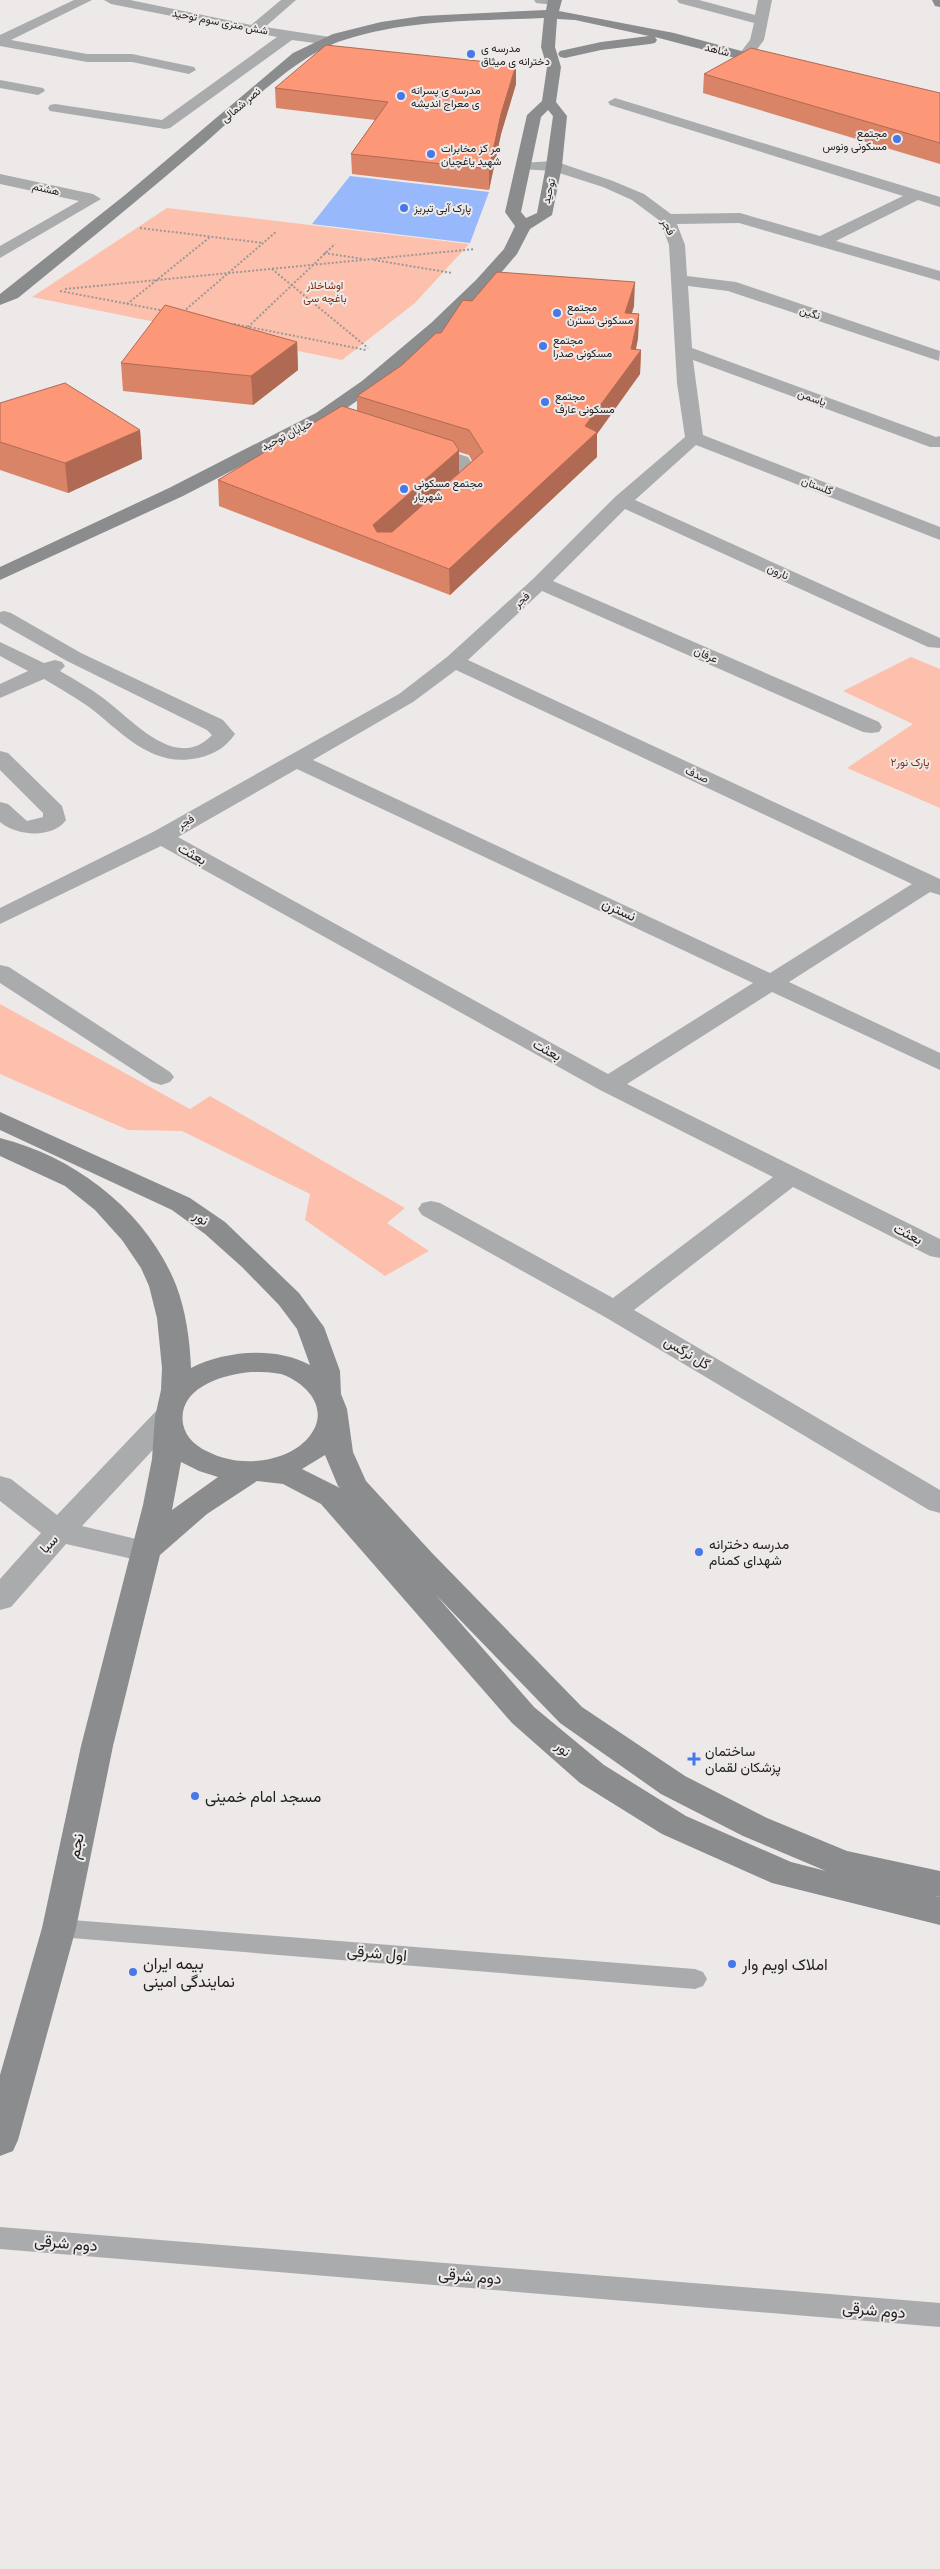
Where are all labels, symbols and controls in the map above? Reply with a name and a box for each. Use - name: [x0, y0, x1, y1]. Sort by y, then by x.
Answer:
- street label: شش متری سوم توحید: [171, 6, 269, 39]
- street label: شاهد: [703, 41, 731, 59]
- place label: مدرسه ی دخترانه ی میثاق: [481, 42, 550, 68]
- marker: مدرسه ی دخترانه ی میثاق: [465, 48, 477, 60]
- place label: مدرسه ی پسرانه ی معراج اندیشه: [411, 84, 481, 111]
- street label: نصر شمالی: [219, 85, 263, 125]
- marker: مدرسه ی پسرانه ی معراج اندیشه: [395, 90, 407, 102]
- place label: مجتمع مسکونی ونوس: [823, 127, 887, 153]
- marker: مجتمع مسکونی ونوس: [891, 133, 903, 145]
- place label: مر کز مخابرات شهید یاغچیان: [441, 142, 502, 169]
- marker: مر کز مخابرات شهید یاغچیان: [425, 148, 437, 160]
- street label: توحید: [540, 177, 558, 205]
- street label: هشتم: [31, 180, 61, 200]
- marker: پارک آبی تبریز: [398, 202, 410, 214]
- place label: پارک آبی تبریز: [413, 202, 471, 216]
- street label: فجر: [658, 216, 678, 237]
- park label: اوشاخلار باغچه سی: [303, 279, 347, 306]
- place label: مجتمع مسکونی نسترن: [567, 301, 633, 327]
- street label: نگین: [798, 304, 822, 322]
- marker: مجتمع مسکونی نسترن: [551, 307, 563, 319]
- place label: مجتمع مسکونی صدرا: [553, 334, 612, 360]
- marker: مجتمع مسکونی صدرا: [537, 340, 549, 352]
- street label: یاسمن: [796, 387, 828, 409]
- place label: مجتمع مسکونی عارف: [555, 390, 615, 416]
- marker: مجتمع مسکونی عارف: [539, 396, 551, 408]
- street label: خیابان توحید: [259, 417, 315, 453]
- street label: گلستان: [800, 474, 834, 498]
- place label: مجتمع مسکونی شهریار: [413, 477, 483, 503]
- marker: مجتمع مسکونی شهریار: [398, 483, 410, 495]
- street label: نارون: [765, 562, 791, 582]
- street label: فجر: [511, 590, 533, 611]
- street label: عرفان: [692, 644, 720, 666]
- park label: پارک نور۲: [891, 756, 929, 770]
- street label: صدف: [683, 764, 711, 786]
- street label: فجر: [175, 812, 197, 832]
- street label: بعثت: [175, 839, 209, 869]
- street label: نسترن: [599, 895, 639, 925]
- street label: بعثت: [530, 1035, 564, 1065]
- street label: نور: [189, 1206, 212, 1229]
- street label: بعثت: [891, 1220, 925, 1248]
- street label: گل نرگس: [661, 1333, 713, 1373]
- street label: سبا: [36, 1531, 62, 1557]
- place label: مدرسه دخترانه شهدای کمنام: [709, 1536, 789, 1569]
- marker: مدرسه دخترانه شهدای کمنام: [693, 1546, 705, 1558]
- street label: نور: [551, 1737, 574, 1760]
- place label: ساختمان پزشکان لقمان: [705, 1743, 781, 1777]
- marker: ساختمان پزشکان لقمان: [687, 1752, 701, 1766]
- place label: مسجد امام خمینی: [205, 1787, 321, 1807]
- marker: مسجد امام خمینی: [189, 1790, 201, 1802]
- street label: نجم: [64, 1831, 89, 1861]
- street label: اول شرقی: [346, 1941, 408, 1966]
- place label: بیمه ایران نمایندگی امینی: [143, 1954, 235, 1992]
- place label: املاک اویم وار: [741, 1955, 828, 1975]
- marker: املاک اویم وار: [726, 1958, 738, 1970]
- marker: بیمه ایران نمایندگی امینی: [127, 1966, 139, 1978]
- street label: دوم شرقی: [33, 2231, 98, 2256]
- street label: دوم شرقی: [437, 2264, 502, 2289]
- street label: دوم شرقی: [841, 2298, 906, 2323]

